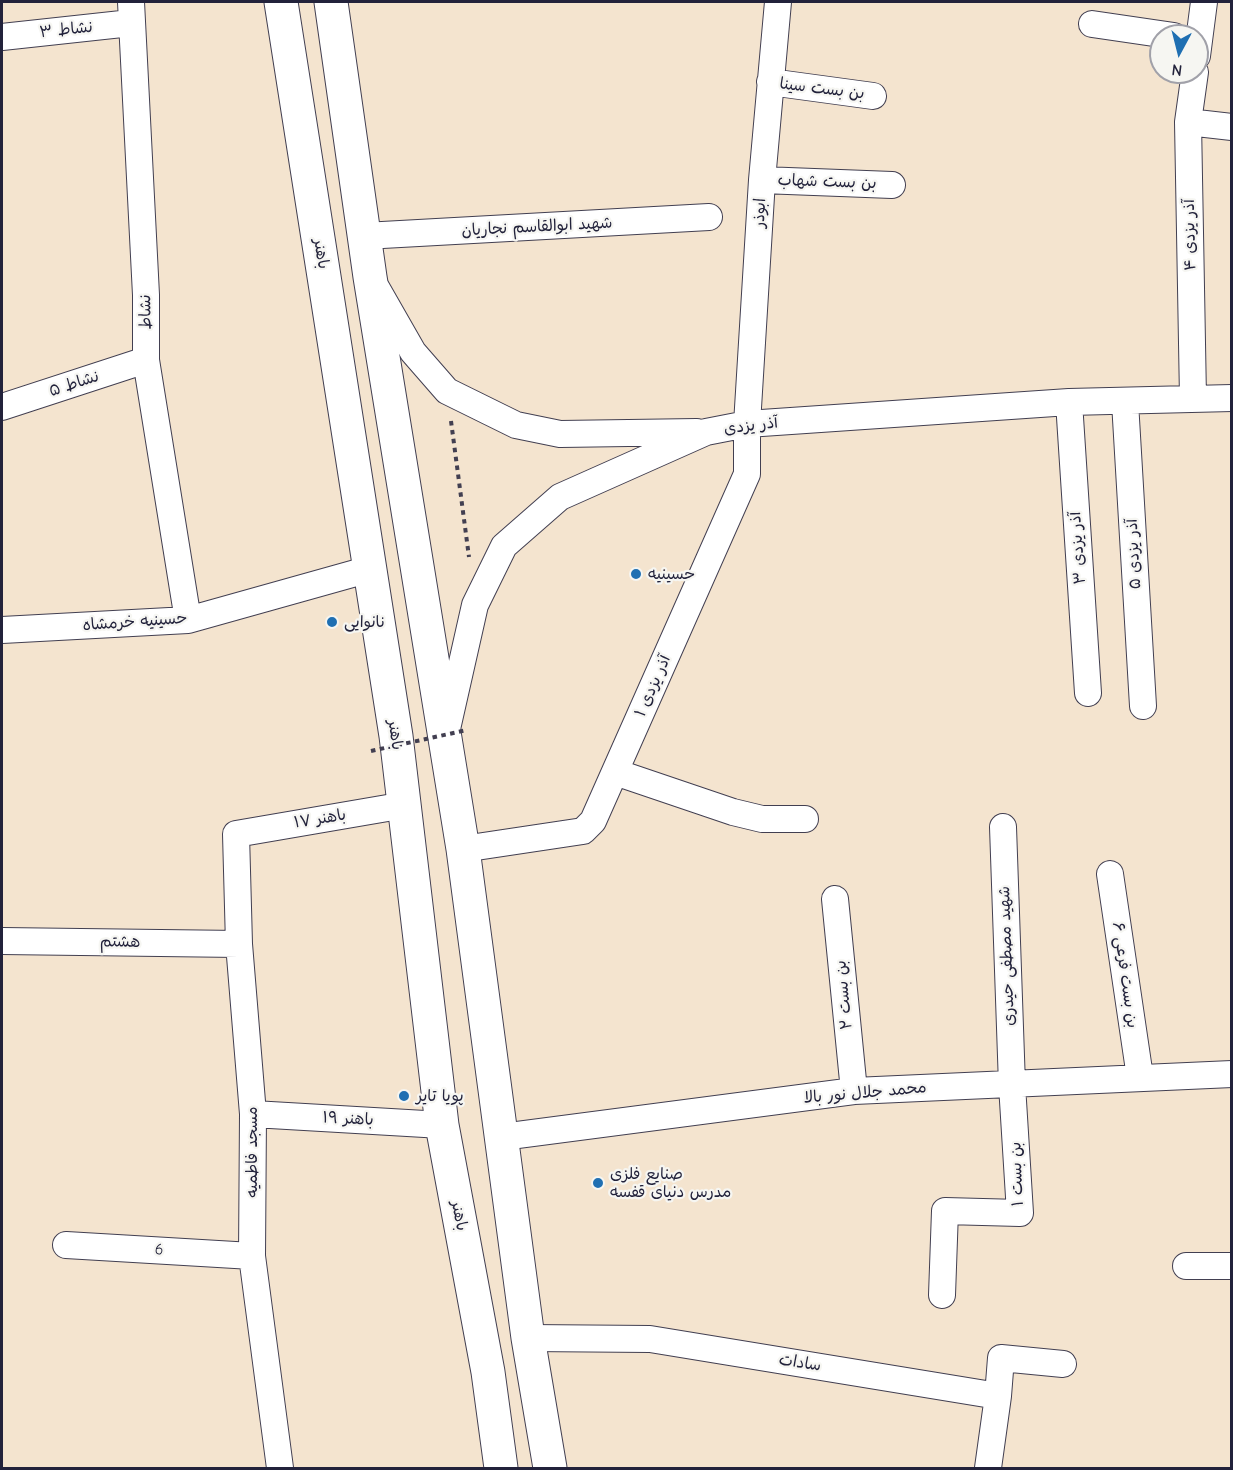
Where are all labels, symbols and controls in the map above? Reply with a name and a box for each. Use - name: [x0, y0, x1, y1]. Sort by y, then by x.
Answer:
- street label: نشاط ۳: [38, 18, 94, 42]
- north arrow: [1149, 24, 1209, 84]
- text: N: [1171, 60, 1183, 79]
- street label: بن بست سینا: [778, 74, 866, 104]
- street label: بن بست شهاب: [777, 171, 877, 193]
- street label: ابوذر: [750, 198, 770, 228]
- street label: ۴ آذر یزدی: [1180, 199, 1200, 271]
- street label: شهید ابوالقاسم نجاریان: [461, 213, 613, 241]
- street label: باهنر: [309, 238, 333, 270]
- street label: نشاط: [136, 294, 156, 330]
- street label: نشاط ۵: [47, 367, 101, 401]
- street label: آذر یزدی: [723, 413, 779, 439]
- street label: آذر یزدی ۳: [1066, 511, 1090, 585]
- street label: آذر یزدی ۵: [1123, 518, 1145, 590]
- place label: حسینیه: [648, 564, 695, 584]
- marker: حسینیه: [629, 567, 643, 581]
- street label: حسینیه خرمشاه: [82, 609, 188, 635]
- place label: نانوایی: [344, 612, 386, 632]
- marker: نانوایی: [325, 615, 339, 629]
- street label: آذر یزدی ۱: [631, 652, 675, 720]
- street label: باهنر: [383, 719, 407, 751]
- street label: باهنر ۱۷: [293, 805, 347, 833]
- street label: شهید مصطفی حیدری: [995, 886, 1019, 1026]
- street label: بن بست فرعی ۶: [1108, 921, 1142, 1029]
- street label: هشتم: [100, 932, 140, 952]
- street label: بن بست ۲: [831, 959, 857, 1031]
- street label: محمد جلال نور بالا: [803, 1078, 927, 1108]
- place label: پویا تایر: [416, 1086, 464, 1106]
- marker: پویا تایر: [397, 1089, 411, 1103]
- street label: مسجد فاطمیه: [242, 1106, 262, 1198]
- street label: باهنر ۱۹: [322, 1108, 374, 1130]
- street label: بن بست ۱: [1006, 1141, 1028, 1207]
- place label: صنایع فلزی مدرس دنیای قفسه: [610, 1164, 731, 1202]
- marker: صنایع فلزی مدرس دنیای قفسه: [591, 1176, 605, 1190]
- street label: باهنر: [447, 1199, 471, 1233]
- street label: 6: [154, 1240, 164, 1260]
- street label: سادات: [778, 1350, 822, 1376]

